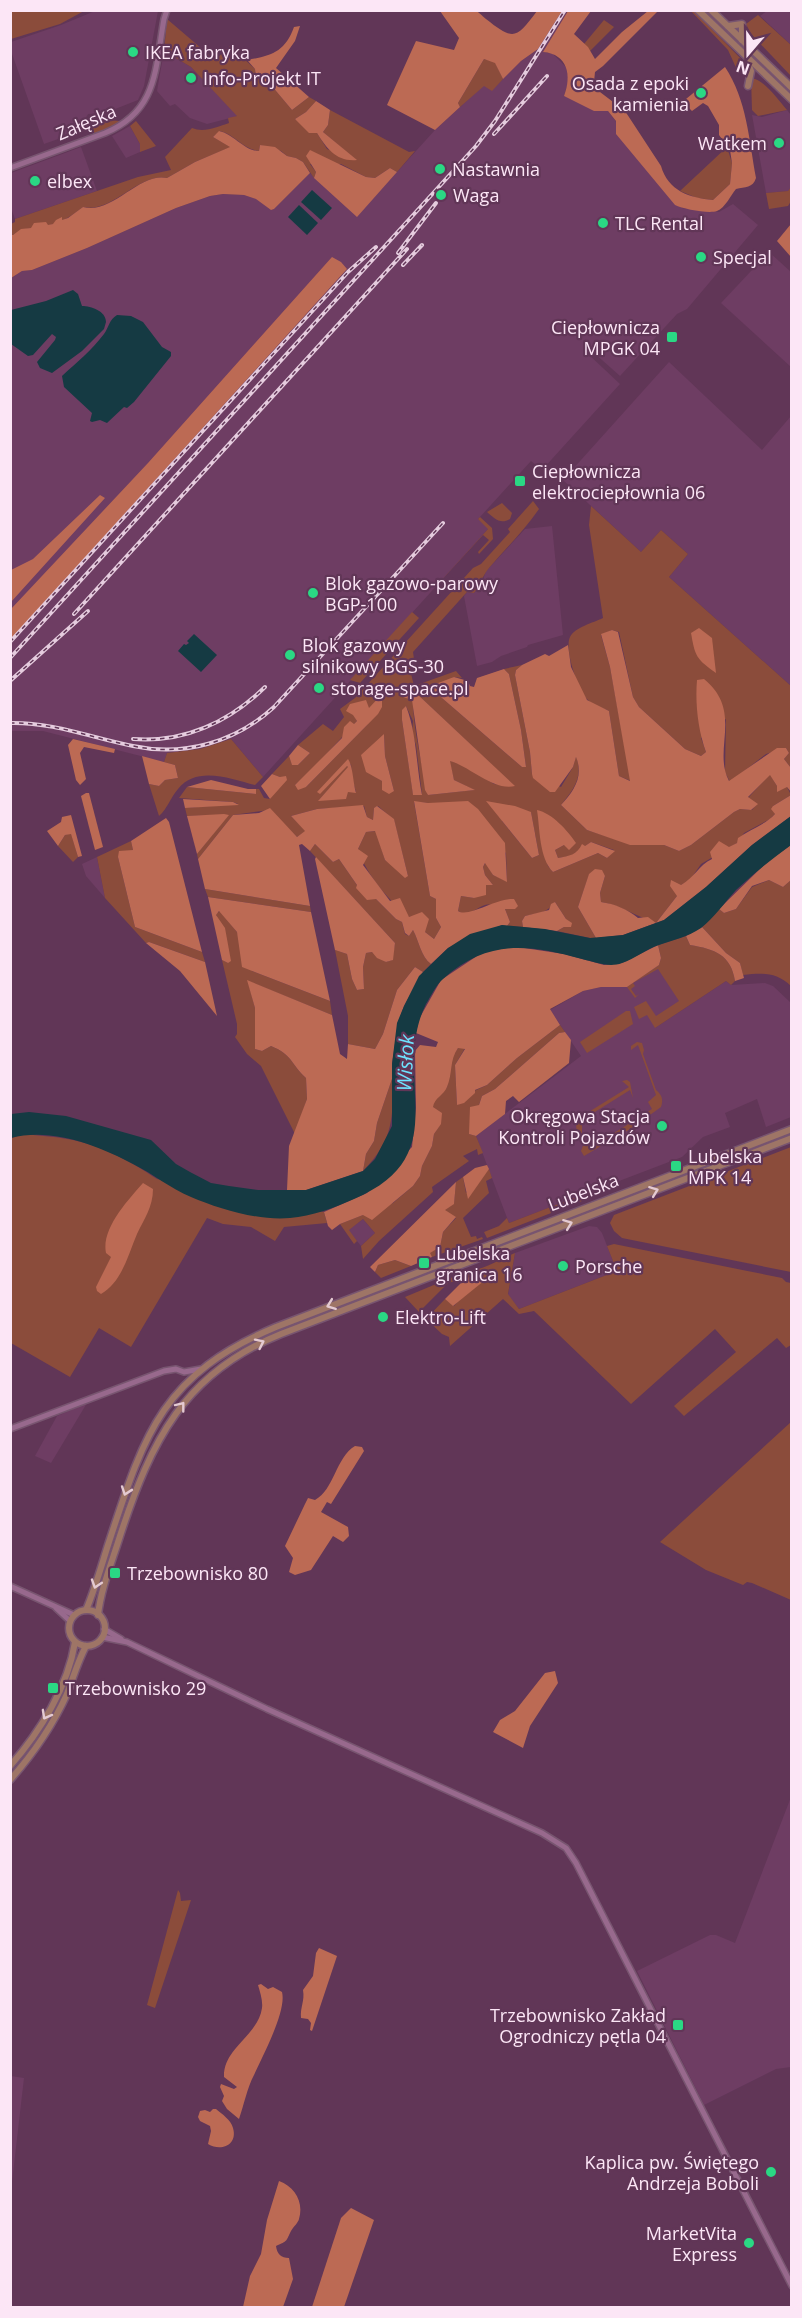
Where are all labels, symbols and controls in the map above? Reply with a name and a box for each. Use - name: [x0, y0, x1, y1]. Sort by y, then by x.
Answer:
- north arrow: [718, 24, 778, 84]
- place label: IKEA fabryka: [145, 40, 250, 64]
- marker: IKEA fabryka: [126, 45, 140, 59]
- text: N: [733, 56, 753, 81]
- place label: Info-Projekt IT: [203, 66, 321, 90]
- marker: Info-Projekt IT: [184, 71, 198, 85]
- place label: Osada z epoki kamienia: [572, 71, 689, 116]
- marker: Osada z epoki kamienia: [694, 86, 708, 100]
- street label: Załęska: [52, 99, 120, 145]
- place label: Watkem: [698, 131, 767, 155]
- marker: Watkem: [772, 136, 786, 150]
- place label: Nastawnia: [452, 157, 540, 181]
- marker: Nastawnia: [433, 162, 447, 176]
- place label: elbex: [47, 169, 93, 193]
- marker: elbex: [28, 174, 42, 188]
- place label: Waga: [453, 183, 499, 207]
- marker: Waga: [434, 188, 448, 202]
- place label: TLC Rental: [615, 211, 704, 235]
- marker: TLC Rental: [596, 216, 610, 230]
- place label: Specjal: [713, 245, 772, 269]
- marker: Specjal: [694, 250, 708, 264]
- place label: Ciepłownicza MPGK 04: [551, 315, 660, 360]
- marker: Ciepłownicza MPGK 04: [665, 330, 679, 344]
- place label: Ciepłownicza elektrociepłownia 06: [532, 459, 705, 504]
- marker: Ciepłownicza elektrociepłownia 06: [513, 474, 527, 488]
- place label: Blok gazowo-parowy BGP-100: [325, 571, 499, 616]
- marker: Blok gazowo-parowy BGP-100: [306, 586, 320, 600]
- place label: Blok gazowy silnikowy BGS-30: [302, 633, 444, 678]
- marker: Blok gazowy silnikowy BGS-30: [283, 648, 297, 662]
- place label: storage-space.pl: [331, 676, 468, 700]
- marker: storage-space.pl: [312, 681, 326, 695]
- water label: Wisłok: [390, 1033, 420, 1092]
- place label: Okręgowa Stacja Kontroli Pojazdów: [498, 1104, 650, 1149]
- marker: Okręgowa Stacja Kontroli Pojazdów: [655, 1119, 669, 1133]
- place label: Lubelska MPK 14: [688, 1144, 762, 1189]
- marker: Lubelska MPK 14: [669, 1159, 683, 1173]
- street label: Lubelska: [544, 1168, 622, 1216]
- one-way arrow: [649, 1185, 659, 1198]
- one-way arrow: [562, 1218, 573, 1231]
- place label: Lubelska granica 16: [436, 1241, 523, 1286]
- place label: Porsche: [575, 1254, 642, 1278]
- marker: Lubelska granica 16: [417, 1256, 431, 1270]
- marker: Porsche: [556, 1259, 570, 1273]
- one-way arrow: [327, 1298, 337, 1311]
- place label: Elektro-Lift: [395, 1305, 486, 1329]
- marker: Elektro-Lift: [376, 1310, 390, 1324]
- one-way arrow: [253, 1339, 264, 1351]
- one-way arrow: [174, 1402, 185, 1413]
- one-way arrow: [120, 1485, 133, 1496]
- place label: Trzebownisko 80: [127, 1561, 268, 1585]
- marker: Trzebownisko 80: [108, 1566, 122, 1580]
- one-way arrow: [91, 1578, 103, 1589]
- place label: Trzebownisko 29: [65, 1676, 206, 1700]
- marker: Trzebownisko 29: [46, 1681, 60, 1695]
- one-way arrow: [42, 1709, 53, 1719]
- place label: Trzebownisko Zakład Ogrodniczy pętla 04: [490, 2003, 666, 2048]
- marker: Trzebownisko Zakład Ogrodniczy pętla 04: [671, 2018, 685, 2032]
- place label: Kaplica pw. Świętego Andrzeja Boboli: [585, 2150, 759, 2195]
- marker: Kaplica pw. Świętego Andrzeja Boboli: [764, 2165, 778, 2179]
- place label: MarketVita Express: [646, 2221, 737, 2266]
- marker: MarketVita Express: [742, 2236, 756, 2250]

